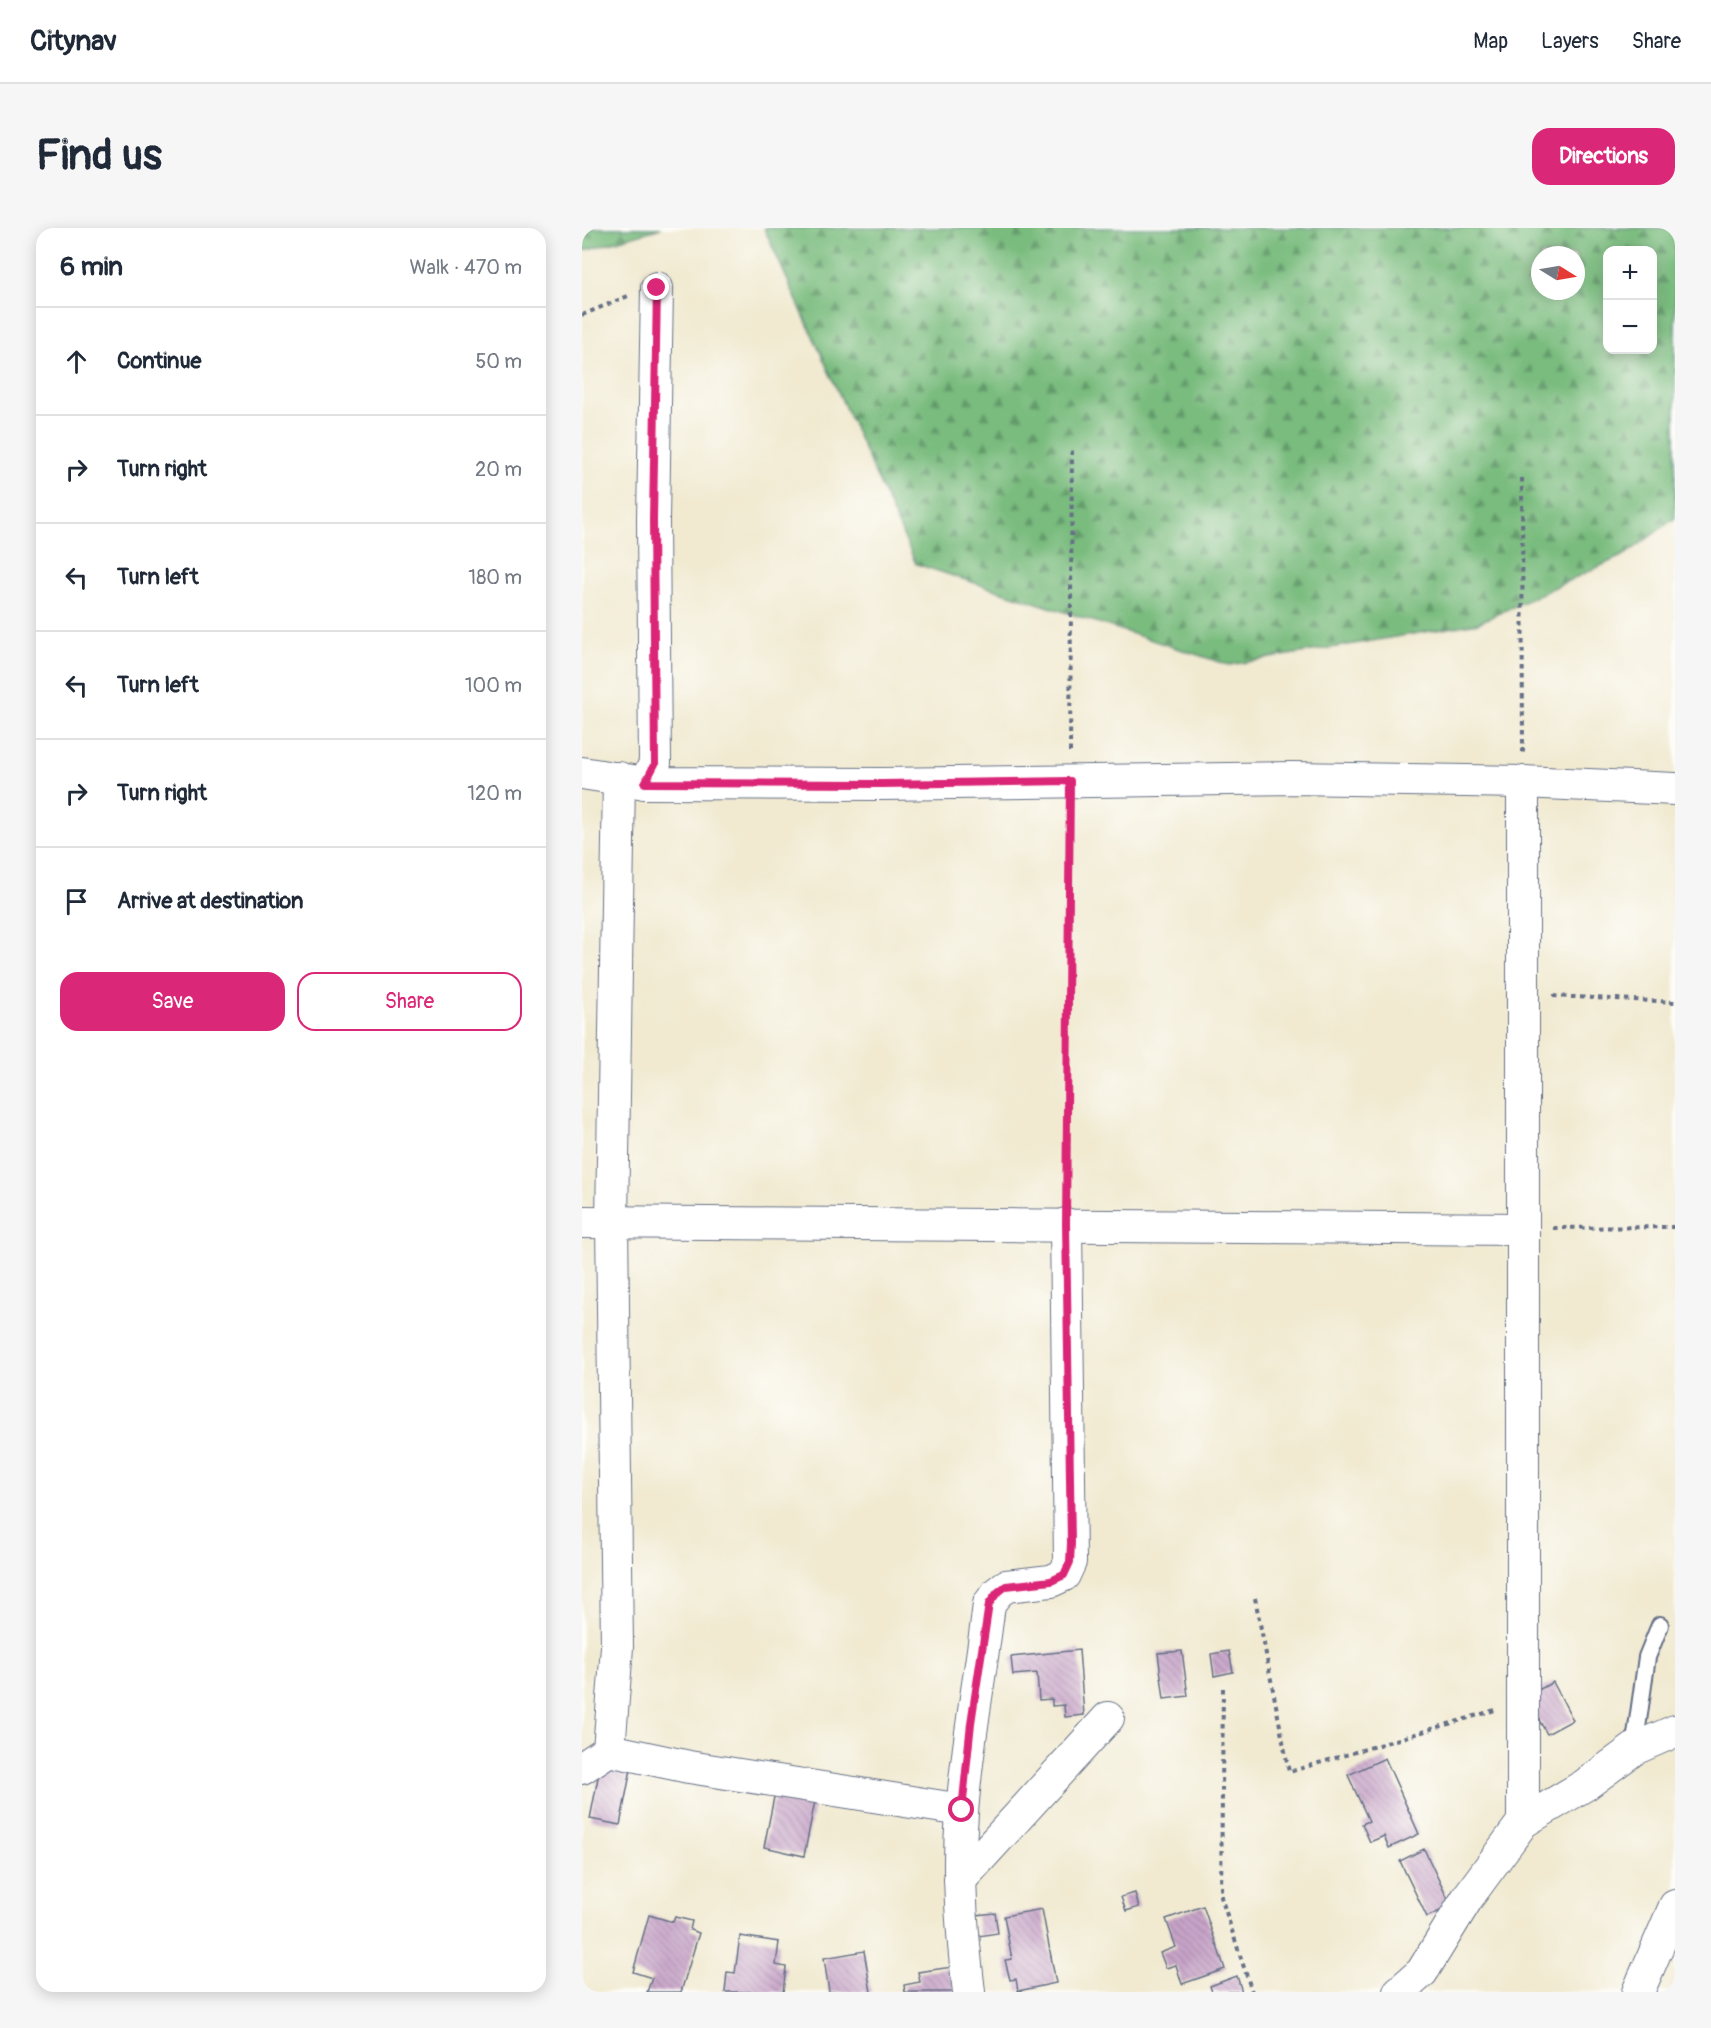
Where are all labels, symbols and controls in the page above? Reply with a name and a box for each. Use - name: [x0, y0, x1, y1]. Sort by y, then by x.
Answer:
- text: Citynav: [30, 24, 117, 59]
- text: Map: [1473, 28, 1508, 55]
- text: Layers: [1541, 28, 1599, 55]
- text: Share: [1632, 28, 1681, 55]
- button: Directions: [1532, 128, 1675, 185]
- text: Find us: [36, 130, 162, 182]
- north arrow: [1531, 246, 1585, 300]
- map controls: [1603, 246, 1657, 354]
- button: +: [1603, 246, 1657, 300]
- text: 6 min: [60, 251, 123, 283]
- text: Walk · 470 m: [409, 255, 522, 280]
- route end: [643, 274, 669, 300]
- button: −: [1603, 300, 1657, 354]
- icon: ahead: [60, 345, 93, 378]
- text: Continue: [117, 347, 201, 375]
- text: 50 m: [475, 349, 522, 374]
- icon: right: [60, 453, 93, 486]
- text: Turn right: [117, 455, 207, 483]
- text: 20 m: [475, 457, 522, 482]
- icon: left: [60, 561, 93, 594]
- text: Turn left: [117, 563, 199, 591]
- text: 180 m: [468, 565, 522, 590]
- icon: left: [60, 669, 93, 702]
- text: Turn left: [117, 671, 199, 699]
- text: 100 m: [465, 673, 522, 698]
- icon: right: [60, 777, 93, 810]
- text: Turn right: [117, 779, 207, 807]
- text: 120 m: [467, 781, 522, 806]
- icon: arrive: [60, 885, 93, 918]
- text: Arrive at destination: [117, 887, 303, 915]
- button: Save: [60, 972, 285, 1031]
- button: Share: [297, 972, 522, 1031]
- route start: [948, 1796, 974, 1822]

